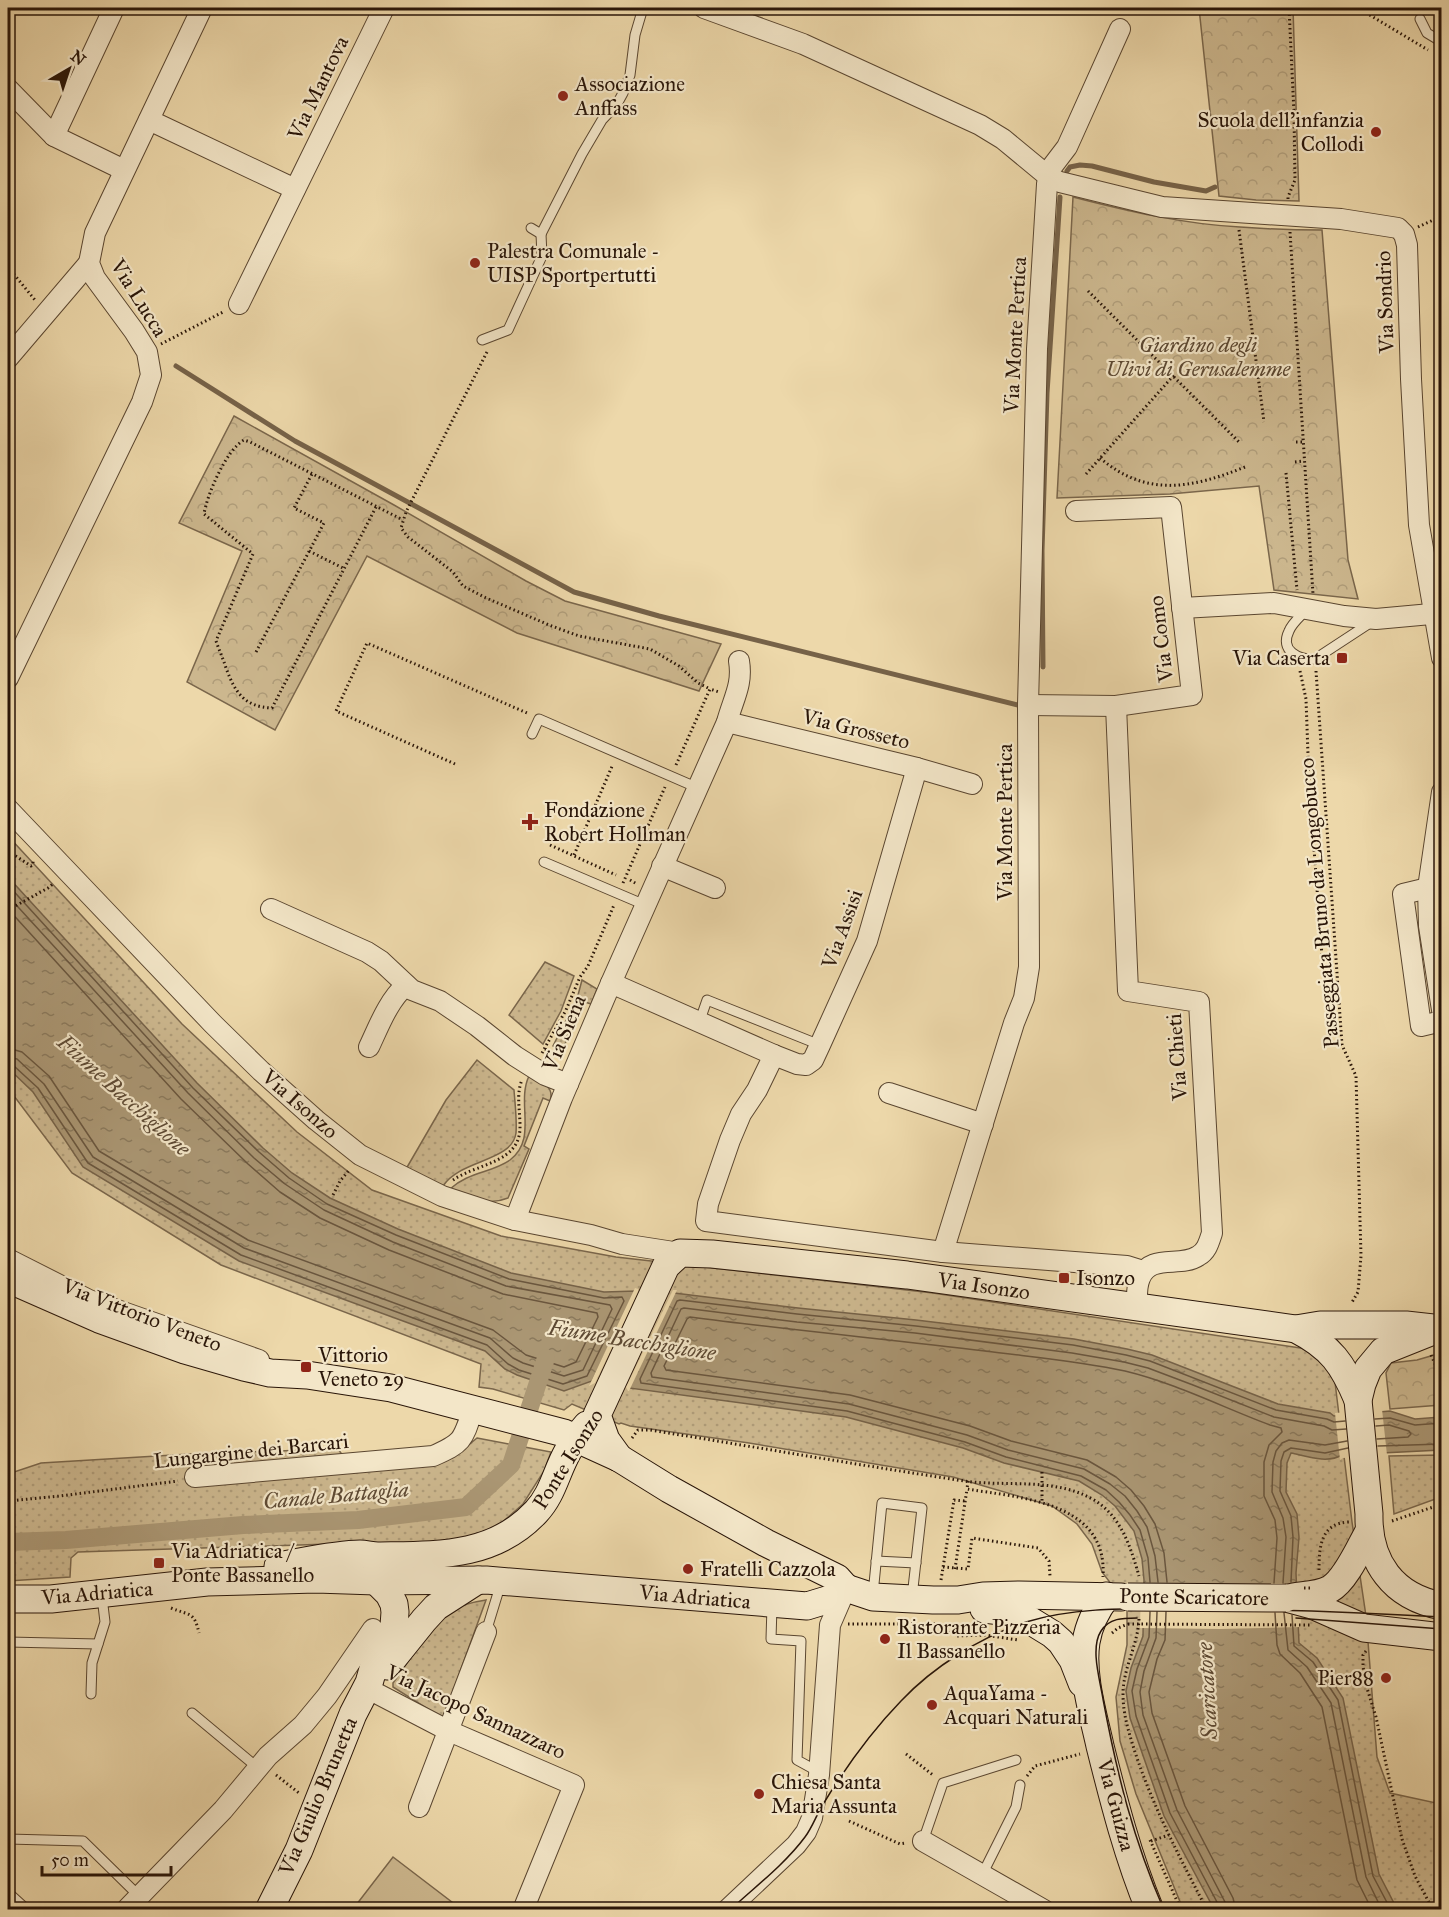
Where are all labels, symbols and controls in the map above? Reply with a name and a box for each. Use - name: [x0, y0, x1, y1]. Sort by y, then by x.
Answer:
- street label: Via Mantova: [281, 32, 354, 145]
- north arrow: [39, 39, 99, 99]
- text: N: [67, 46, 90, 70]
- place label: Associazione Anffass: [574, 71, 685, 121]
- marker: Associazione Anffass: [556, 89, 570, 103]
- place label: Scuola dell'infanzia Collodi: [1197, 107, 1364, 157]
- marker: Scuola dell'infanzia Collodi: [1369, 125, 1383, 139]
- place label: Palestra Comunale - UISP Sportpertutti: [487, 238, 660, 288]
- street label: Via Sondrio: [1370, 250, 1400, 355]
- street label: Via Lucca: [104, 253, 173, 342]
- marker: Palestra Comunale - UISP Sportpertutti: [468, 256, 482, 270]
- street label: Via Monte Pertica: [998, 256, 1032, 415]
- park label: Giardino degli Ulivi di Gerusalemme: [1106, 332, 1292, 382]
- street label: Via Como: [1143, 594, 1179, 685]
- place label: Via Caserta: [1231, 645, 1330, 671]
- marker: Via Caserta: [1335, 651, 1349, 665]
- street label: Via Grosseto: [799, 703, 913, 755]
- street label: Via Monte Pertica: [992, 743, 1018, 901]
- street label: Passeggiata Bruno da Longobucco: [1293, 757, 1345, 1049]
- place label: Fondazione Robert Hollman: [544, 797, 686, 847]
- marker: Fondazione Robert Hollman: [521, 813, 539, 831]
- street label: Via Assisi: [815, 886, 868, 973]
- street label: Via Siena: [536, 991, 592, 1076]
- street label: Via Chieti: [1161, 1012, 1193, 1102]
- water label: Fiume Bacchiglione: [51, 1028, 197, 1162]
- street label: Via Isonzo: [256, 1063, 344, 1144]
- place label: Isonzo: [1076, 1265, 1135, 1291]
- street label: Via Isonzo: [935, 1267, 1032, 1305]
- marker: Isonzo: [1057, 1271, 1071, 1285]
- street label: Via Vittorio Veneto: [58, 1272, 226, 1357]
- water label: Fiume Bacchiglione: [545, 1313, 719, 1367]
- place label: Vittorio Veneto 29: [317, 1342, 404, 1392]
- marker: Vittorio Veneto 29: [299, 1360, 313, 1374]
- street label: Ponte Isonzo: [527, 1404, 609, 1514]
- street label: Lungargine dei Barcari: [152, 1428, 350, 1474]
- water label: Canale Battaglia: [262, 1475, 410, 1515]
- place label: Via Adriatica / Ponte Bassanello: [170, 1538, 315, 1588]
- marker: Via Adriatica / Ponte Bassanello: [152, 1556, 166, 1570]
- place label: Fratelli Cazzola: [700, 1556, 836, 1582]
- marker: Fratelli Cazzola: [681, 1562, 695, 1576]
- street label: Via Adriatica: [39, 1575, 154, 1611]
- street label: Via Adriatica: [637, 1579, 752, 1615]
- street label: Ponte Scaricatore: [1119, 1583, 1269, 1611]
- place label: Ristorante Pizzeria Il Bassanello: [897, 1614, 1061, 1664]
- marker: Ristorante Pizzeria Il Bassanello: [878, 1632, 892, 1646]
- water label: Scaricatore: [1191, 1641, 1223, 1741]
- street label: Via Jacopo Sannazzaro: [381, 1659, 570, 1765]
- place label: Pier88: [1317, 1665, 1374, 1691]
- marker: Pier88: [1379, 1671, 1393, 1685]
- place label: AquaYama - Acquari Naturali: [943, 1680, 1088, 1730]
- marker: AquaYama - Acquari Naturali: [925, 1698, 939, 1712]
- street label: Via Giulio Brunetta: [273, 1713, 363, 1880]
- street label: Via Guizza: [1091, 1755, 1141, 1854]
- place label: Chiesa Santa Maria Assunta: [771, 1769, 897, 1819]
- marker: Chiesa Santa Maria Assunta: [752, 1787, 766, 1801]
- scale bar: [42, 1839, 171, 1877]
- text: 50 m: [51, 1849, 89, 1871]

